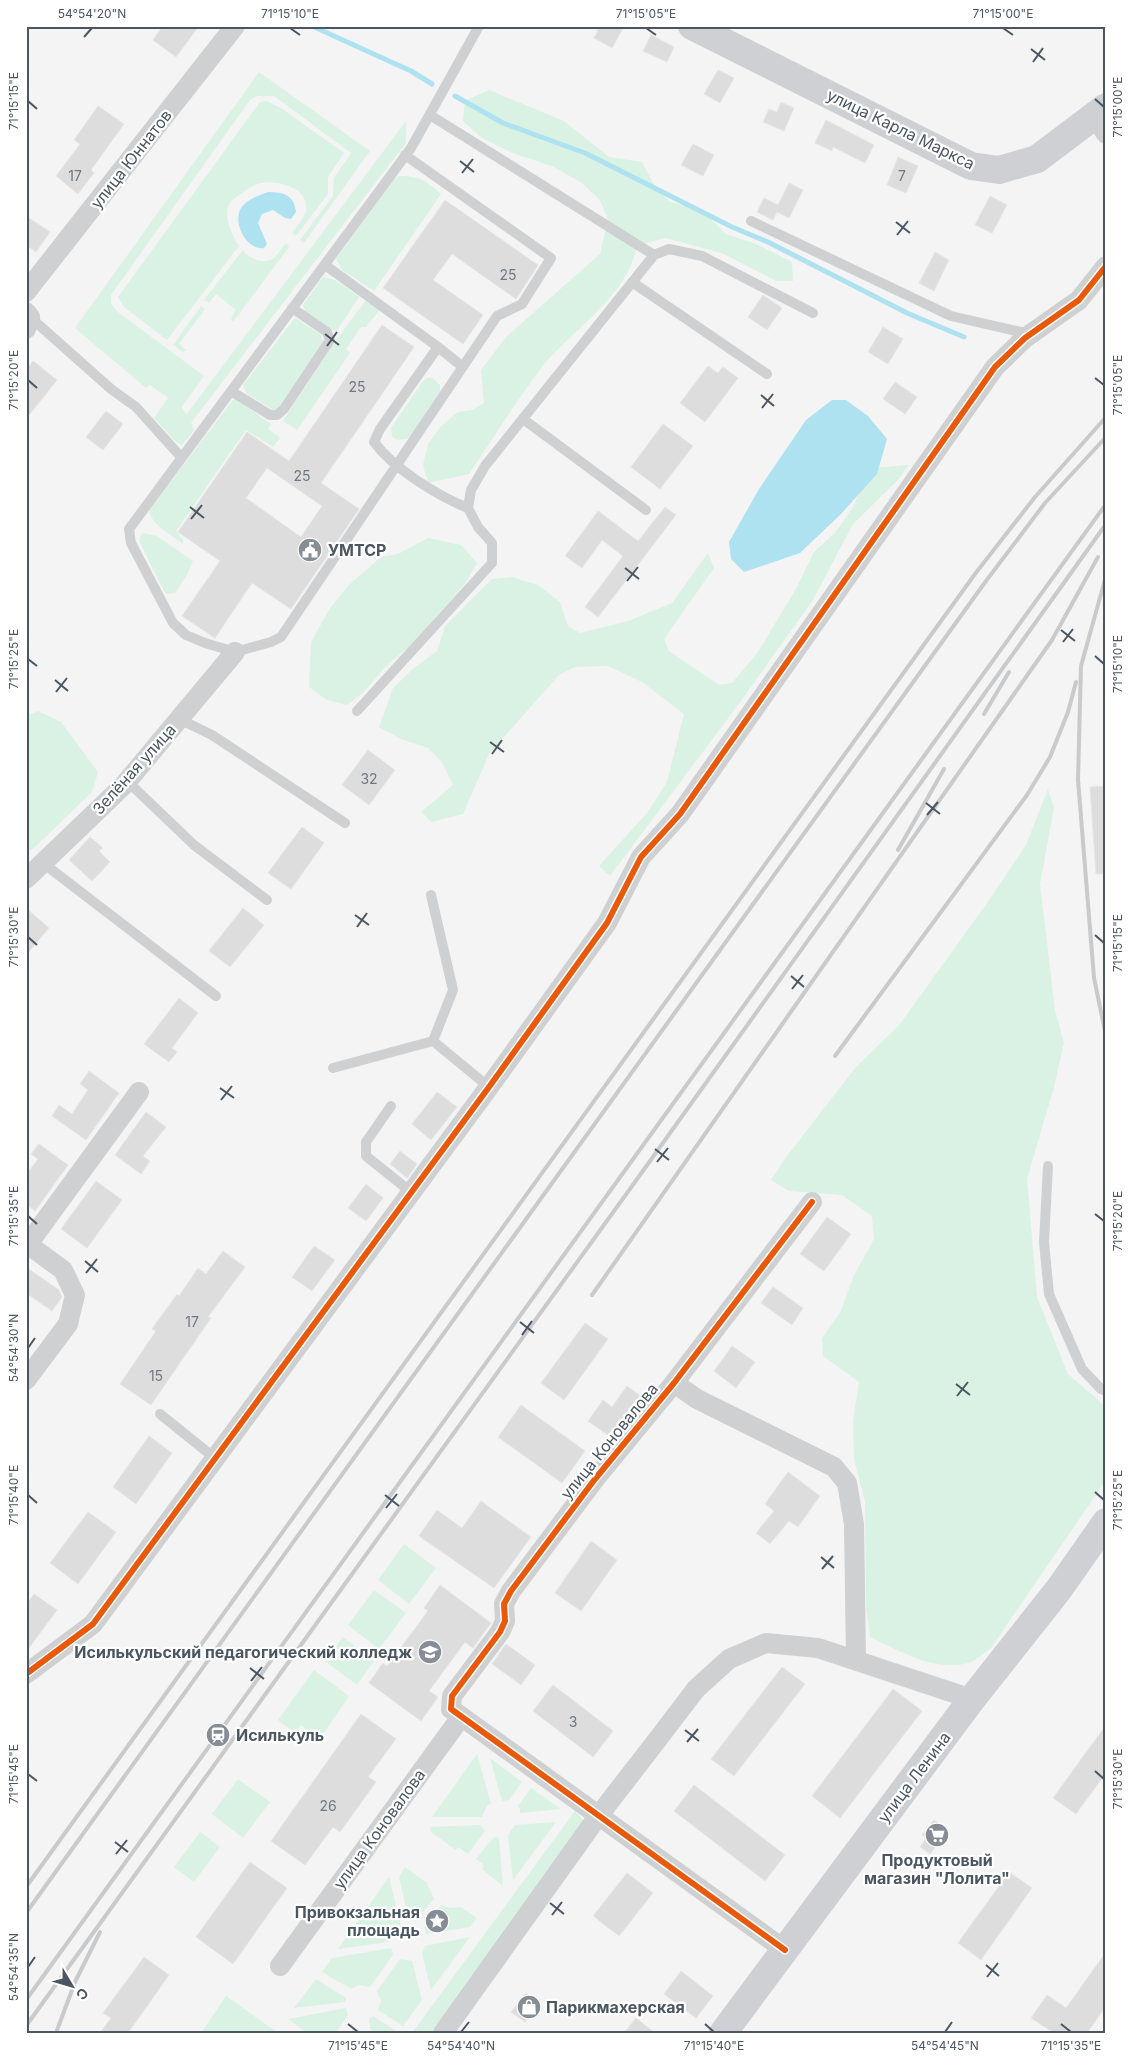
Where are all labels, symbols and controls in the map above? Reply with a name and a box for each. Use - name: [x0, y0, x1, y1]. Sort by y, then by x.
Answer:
- text: 54°54'20"N: [58, 6, 126, 21]
- text: 71°15'10"E: [261, 6, 319, 21]
- text: 71°15'05"E: [616, 6, 676, 21]
- text: 71°15'00"E: [973, 6, 1033, 21]
- text: 71°15'15"E: [6, 72, 21, 130]
- text: 71°15'00"E: [1110, 77, 1125, 137]
- street label: улица Карла Маркса: [824, 85, 978, 173]
- street label: улица Юннатов: [86, 106, 176, 212]
- house number: 17: [68, 167, 82, 184]
- house number: 7: [898, 167, 906, 184]
- house number: 25: [499, 266, 517, 283]
- text: 71°15'20"E: [6, 350, 21, 410]
- text: 71°15'05"E: [1110, 355, 1125, 415]
- house number: 25: [348, 378, 366, 395]
- house number: 25: [293, 467, 311, 484]
- public building icon: УМТСР: [297, 537, 323, 563]
- place label: УМТСР: [328, 540, 386, 560]
- text: 71°15'25"E: [6, 629, 21, 689]
- text: 71°15'10"E: [1110, 635, 1125, 693]
- street label: Зелёная улица: [88, 720, 180, 818]
- house number: 32: [360, 770, 378, 787]
- text: 71°15'30"E: [6, 907, 21, 967]
- text: 71°15'15"E: [1110, 914, 1125, 972]
- text: 71°15'35"E: [6, 1186, 21, 1246]
- text: 71°15'20"E: [1110, 1191, 1125, 1251]
- house number: 17: [185, 1313, 199, 1330]
- text: 54°54'30"N: [6, 1314, 21, 1382]
- house number: 15: [149, 1367, 163, 1384]
- street label: улица Коновалова: [556, 1379, 662, 1503]
- text: 71°15'40"E: [6, 1465, 21, 1525]
- text: 71°15'25"E: [1110, 1470, 1125, 1530]
- school or university icon: Исилькульский педагогический колледж: [417, 1639, 443, 1665]
- place label: Исилькульский педагогический колледж: [74, 1642, 412, 1662]
- house number: 3: [569, 1713, 577, 1730]
- station icon: Исилькуль: [205, 1722, 231, 1748]
- place label: Исилькуль: [236, 1725, 324, 1745]
- street label: улица Ленина: [873, 1728, 955, 1826]
- text: 71°15'45"E: [6, 1744, 21, 1804]
- text: 71°15'30"E: [1110, 1749, 1125, 1809]
- street label: улица Коновалова: [329, 1765, 429, 1893]
- house number: 26: [319, 1797, 337, 1814]
- supermarket icon: Продуктовый магазин "Лолита": [924, 1822, 950, 1848]
- place label: Продуктовый магазин "Лолита": [864, 1850, 1010, 1888]
- place label: Привокзальная площадь: [295, 1902, 420, 1940]
- place icon: Привокзальная площадь: [424, 1908, 450, 1934]
- text: 54°54'35"N: [6, 1933, 21, 2001]
- north arrow: [48, 1962, 98, 2012]
- text: С: [73, 1985, 93, 2004]
- shop icon: Парикмахерская: [516, 1994, 542, 2020]
- place label: Парикмахерская: [546, 1997, 685, 2017]
- text: 71°15'45"E: [328, 2038, 388, 2053]
- text: 54°54'40"N: [427, 2038, 495, 2053]
- text: 71°15'40"E: [684, 2038, 744, 2053]
- text: 54°54'45"N: [911, 2038, 979, 2053]
- text: 71°15'35"E: [1041, 2038, 1101, 2053]

